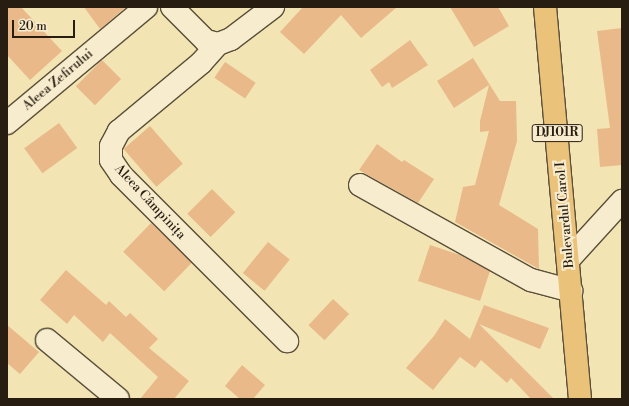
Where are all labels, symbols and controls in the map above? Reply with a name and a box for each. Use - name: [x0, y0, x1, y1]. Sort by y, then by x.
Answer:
- scale bar: [14, 12, 77, 38]
- text: 20 m: [19, 19, 47, 34]
- street label: Aleea Zefirului: [20, 46, 96, 114]
- road number: DJ101R: [531, 123, 583, 143]
- street label: Aleea Câmpinița: [111, 161, 189, 243]
- street label: Bulevardul Carol I: [553, 161, 577, 269]

